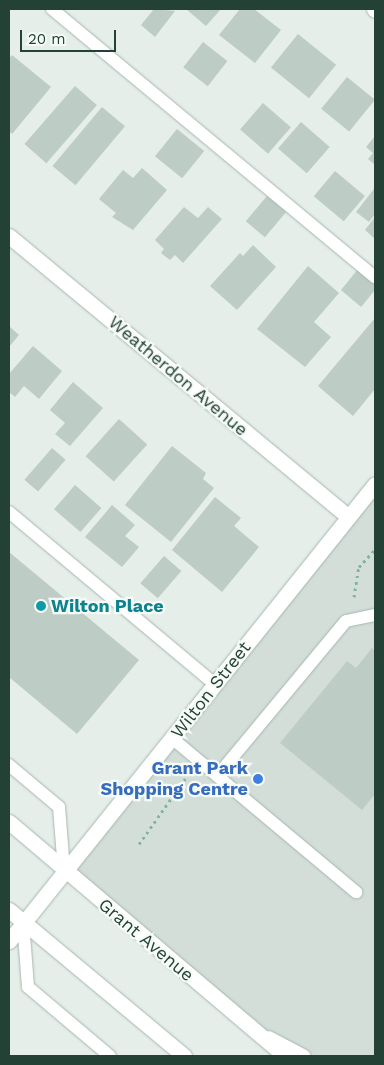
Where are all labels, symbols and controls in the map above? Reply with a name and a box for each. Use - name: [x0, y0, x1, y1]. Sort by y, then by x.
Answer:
- scale bar: [22, 20, 119, 52]
- text: 20 m: [28, 30, 66, 48]
- street label: Weatherdon Avenue: [104, 311, 252, 441]
- place label: Wilton Place: [51, 595, 164, 617]
- marker: Wilton Place: [35, 600, 47, 612]
- street label: Wilton Street: [166, 637, 256, 743]
- place label: Grant Park Shopping Centre: [101, 758, 248, 801]
- marker: Grant Park Shopping Centre: [252, 773, 264, 785]
- street label: Grant Avenue: [94, 894, 198, 986]

